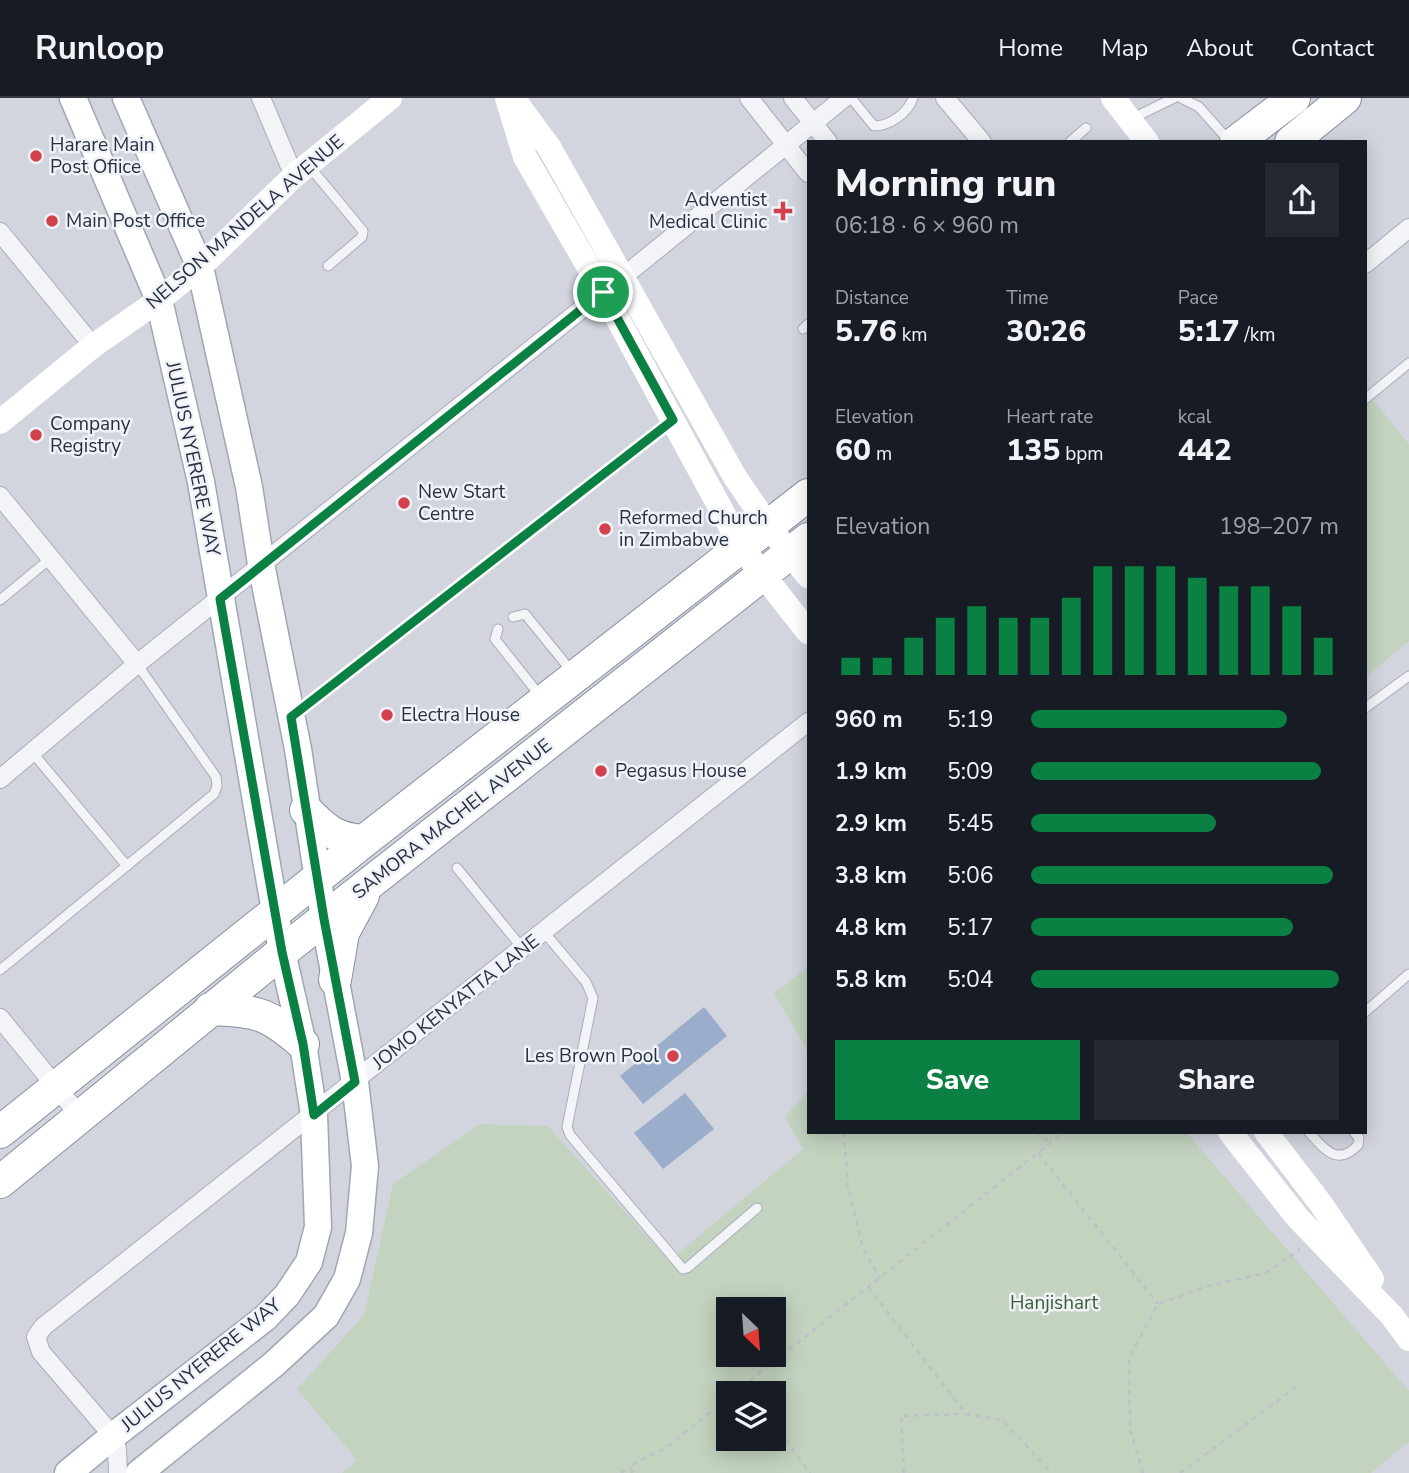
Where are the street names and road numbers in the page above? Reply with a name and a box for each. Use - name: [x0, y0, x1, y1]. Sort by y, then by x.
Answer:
- street label: NELSON MANDELA AVENUE: [141, 129, 349, 315]
- street label: JULIUS NYERERE WAY: [159, 358, 227, 560]
- street label: SAMORA MACHEL AVENUE: [347, 733, 557, 905]
- street label: JOMO KENYATTA LANE: [366, 929, 545, 1076]
- street label: JULIUS NYERERE WAY: [115, 1292, 287, 1438]

